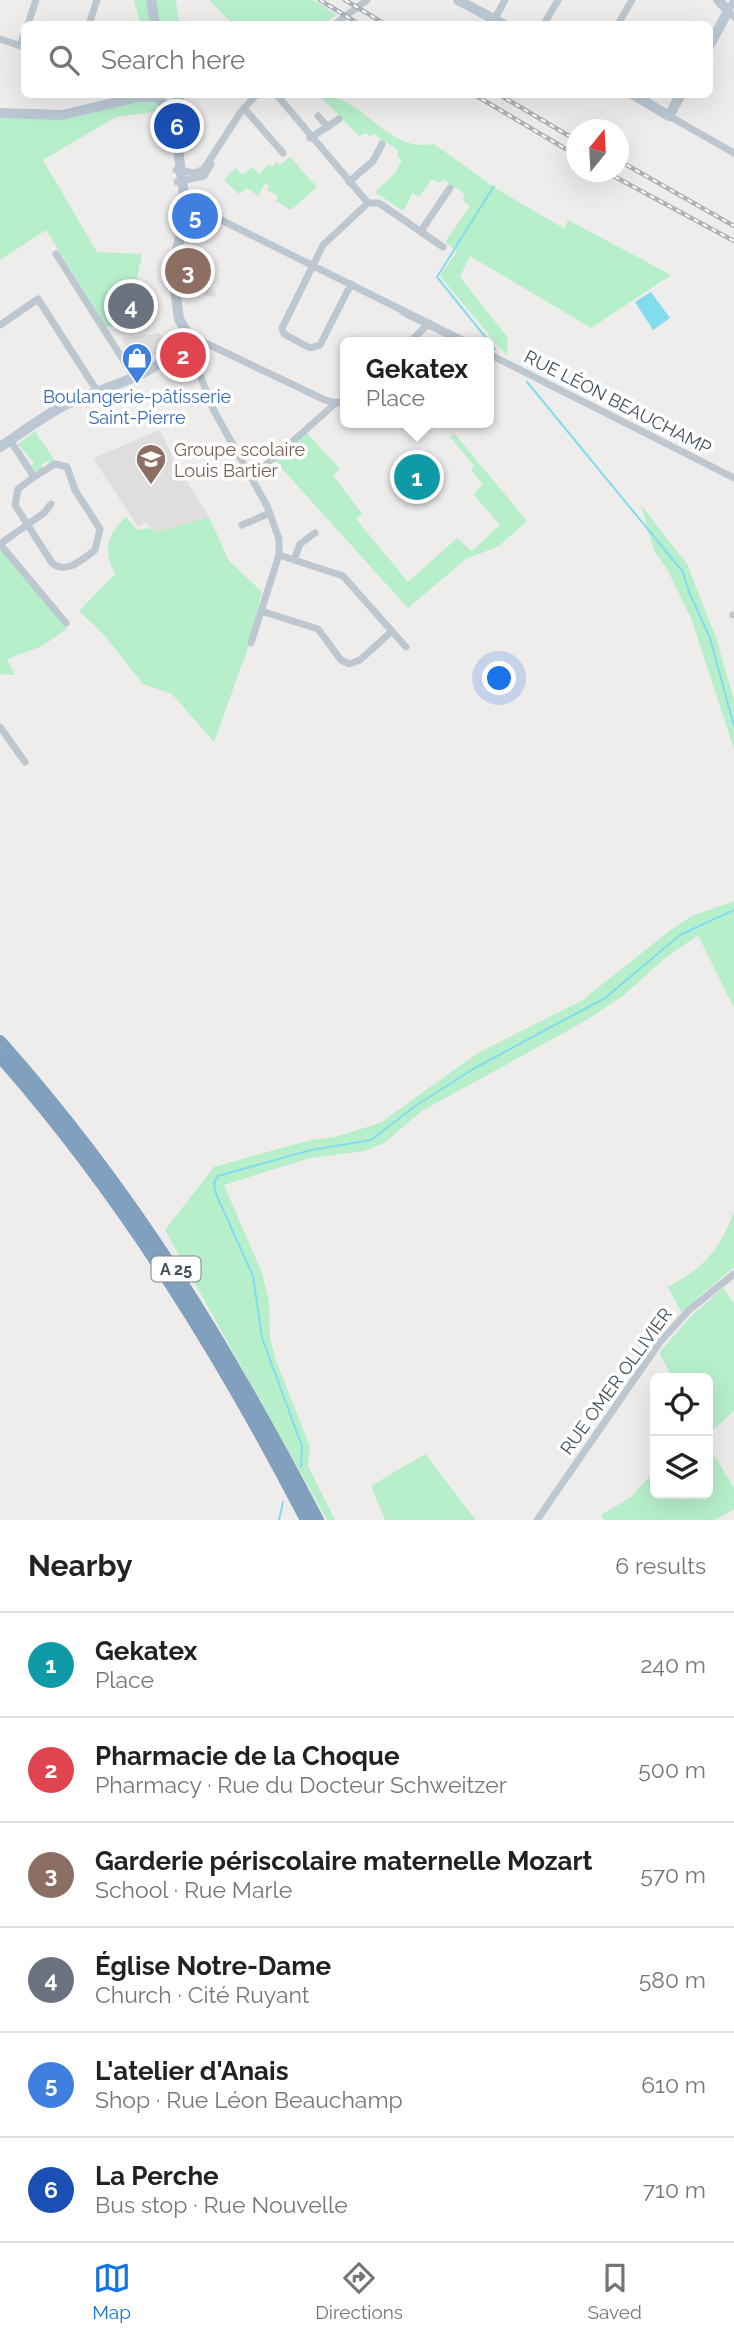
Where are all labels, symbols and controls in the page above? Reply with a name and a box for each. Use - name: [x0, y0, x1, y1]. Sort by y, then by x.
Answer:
- search box: [21, 21, 713, 98]
- icon: search: [45, 41, 83, 79]
- text: Search here: [101, 45, 245, 75]
- pin: 6: [154, 100, 200, 152]
- north arrow: [566, 119, 629, 182]
- pin: 5: [172, 190, 218, 242]
- pin: 3: [165, 245, 211, 297]
- pin: 4: [108, 280, 154, 332]
- pin: 2: [160, 329, 206, 381]
- popup: [340, 337, 494, 428]
- shop icon: Boulangerie-pâtisserie Saint-Pierre: [120, 341, 154, 385]
- street label: RUE LÉON BEAUCHAMP: [521, 345, 715, 458]
- text: Gekatex: [366, 354, 468, 384]
- text: Place: [366, 384, 425, 411]
- place label: Boulangerie-pâtisserie Saint-Pierre: [43, 386, 232, 428]
- place label: Groupe scolaire Louis Bartier: [174, 439, 305, 481]
- school or university icon: Groupe scolaire Louis Bartier: [134, 442, 168, 486]
- pin: 1: [394, 451, 440, 503]
- your location: [482, 661, 516, 695]
- road number: A 25: [152, 1256, 200, 1282]
- street label: RUE OMER OLLIVIER: [556, 1303, 676, 1458]
- map controls: [650, 1373, 713, 1499]
- button: locate: [650, 1373, 713, 1436]
- button: layers: [650, 1436, 713, 1499]
- text: Nearby: [28, 1548, 132, 1583]
- text: 6 results: [615, 1552, 706, 1579]
- text: Gekatex: [95, 1636, 197, 1666]
- text: 1: [45, 1651, 57, 1678]
- text: 240 m: [640, 1651, 706, 1678]
- text: Place: [95, 1666, 154, 1693]
- text: Pharmacie de la Choque: [95, 1741, 400, 1771]
- text: 2: [45, 1756, 57, 1783]
- text: 500 m: [638, 1756, 706, 1783]
- text: Pharmacy · Rue du Docteur Schweitzer: [95, 1771, 507, 1798]
- text: Garderie périscolaire maternelle Mozart: [95, 1846, 593, 1876]
- text: 3: [45, 1861, 57, 1888]
- text: 570 m: [640, 1861, 706, 1888]
- text: School · Rue Marle: [95, 1876, 292, 1903]
- text: Église Notre-Dame: [95, 1951, 331, 1981]
- text: 4: [44, 1966, 58, 1993]
- text: 580 m: [639, 1966, 706, 1993]
- text: Church · Cité Ruyant: [95, 1981, 310, 2008]
- text: L'atelier d'Anais: [95, 2056, 289, 2086]
- text: 5: [45, 2071, 57, 2098]
- text: 610 m: [641, 2071, 706, 2098]
- text: Shop · Rue Léon Beauchamp: [95, 2086, 403, 2113]
- text: La Perche: [95, 2161, 219, 2191]
- text: 6: [44, 2176, 58, 2203]
- text: 710 m: [643, 2176, 706, 2203]
- text: Bus stop · Rue Nouvelle: [95, 2191, 348, 2218]
- tab: Map: [92, 2259, 131, 2323]
- tab: Directions: [315, 2259, 403, 2323]
- tab: Saved: [587, 2259, 642, 2323]

